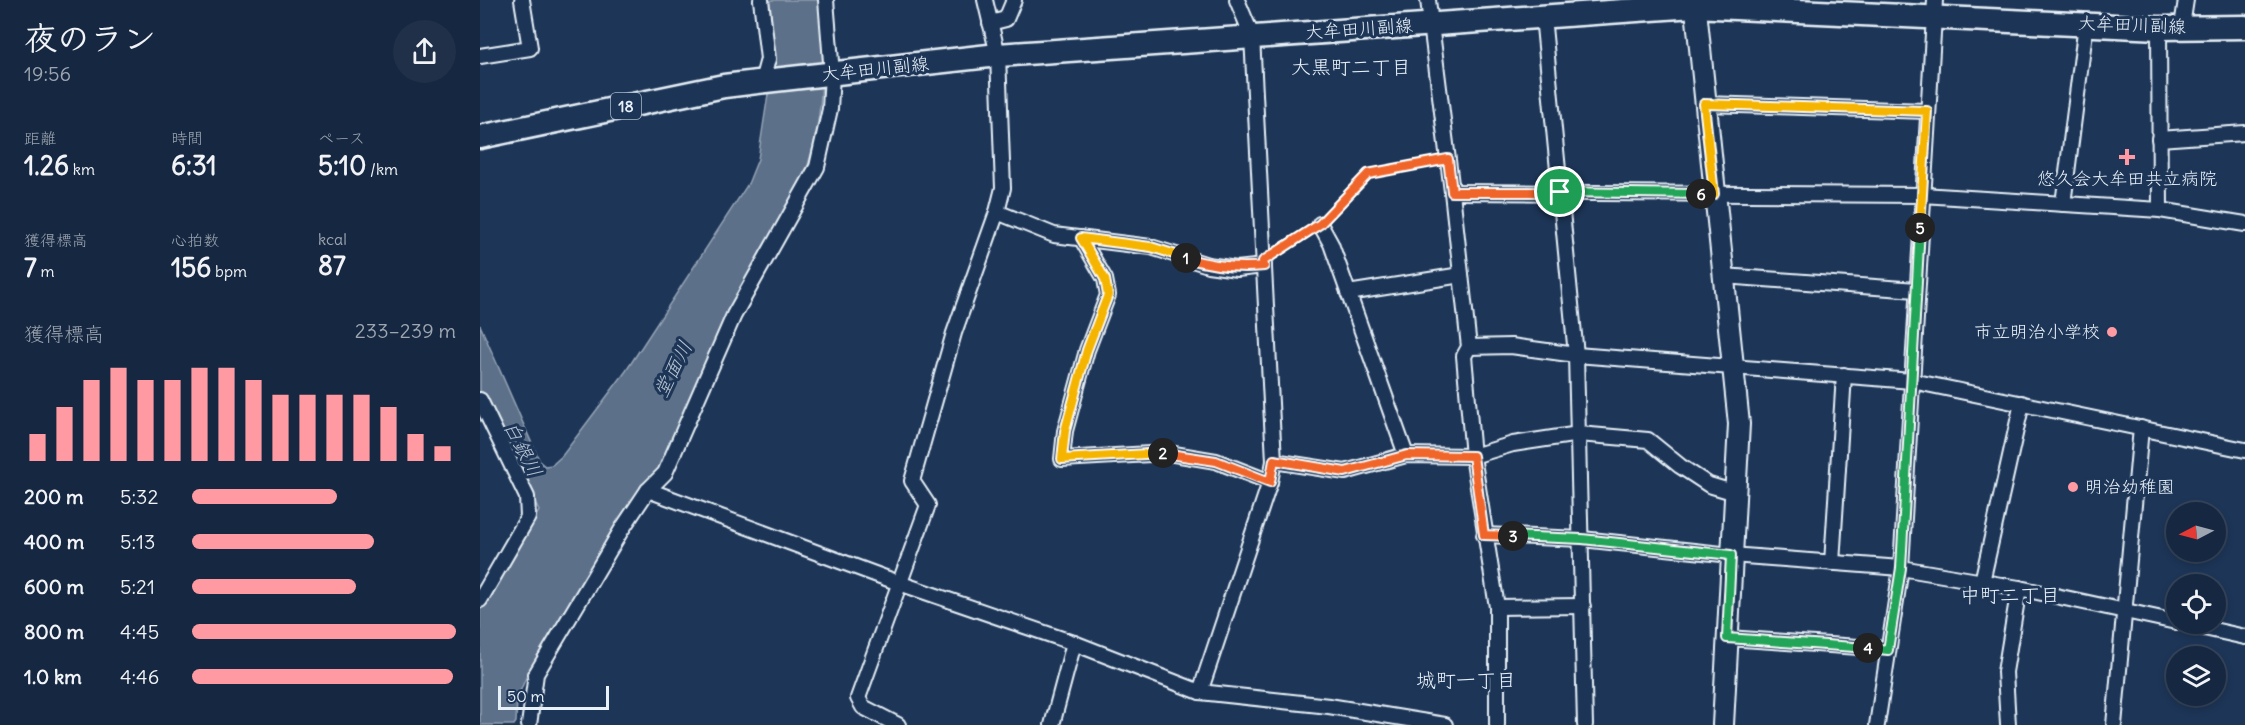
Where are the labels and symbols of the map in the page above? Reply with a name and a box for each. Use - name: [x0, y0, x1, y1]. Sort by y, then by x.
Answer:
- street label: 大牟田川副線: [2078, 11, 2186, 38]
- street label: 大牟田川副線: [1304, 13, 1414, 44]
- street label: 大牟田川副線: [820, 51, 930, 86]
- district label: 大黒町二丁目: [1291, 54, 1411, 79]
- road number: 18: [611, 93, 641, 119]
- marker: 悠久会大牟田共立病院: [2118, 148, 2136, 166]
- pin: [1534, 166, 1585, 217]
- place label: 悠久会大牟田共立病院: [2037, 167, 2217, 190]
- pin: 6: [1686, 179, 1716, 209]
- pin: 5: [1905, 213, 1935, 243]
- pin: 1: [1171, 243, 1201, 273]
- place label: 市立明治小学校: [1974, 320, 2100, 343]
- marker: 市立明治小学校: [2105, 325, 2119, 339]
- water label: 堂面川: [648, 336, 697, 401]
- water label: 白銀川: [499, 416, 548, 481]
- pin: 2: [1148, 438, 1178, 468]
- place label: 明治幼稚園: [2085, 475, 2175, 498]
- marker: 明治幼稚園: [2066, 480, 2080, 494]
- north arrow: [2166, 502, 2226, 562]
- pin: 3: [1498, 521, 1528, 551]
- district label: 中町二丁目: [1960, 582, 2060, 607]
- pin: 4: [1853, 633, 1883, 663]
- district label: 城町一丁目: [1416, 667, 1516, 692]
- scale bar: [498, 683, 609, 710]

